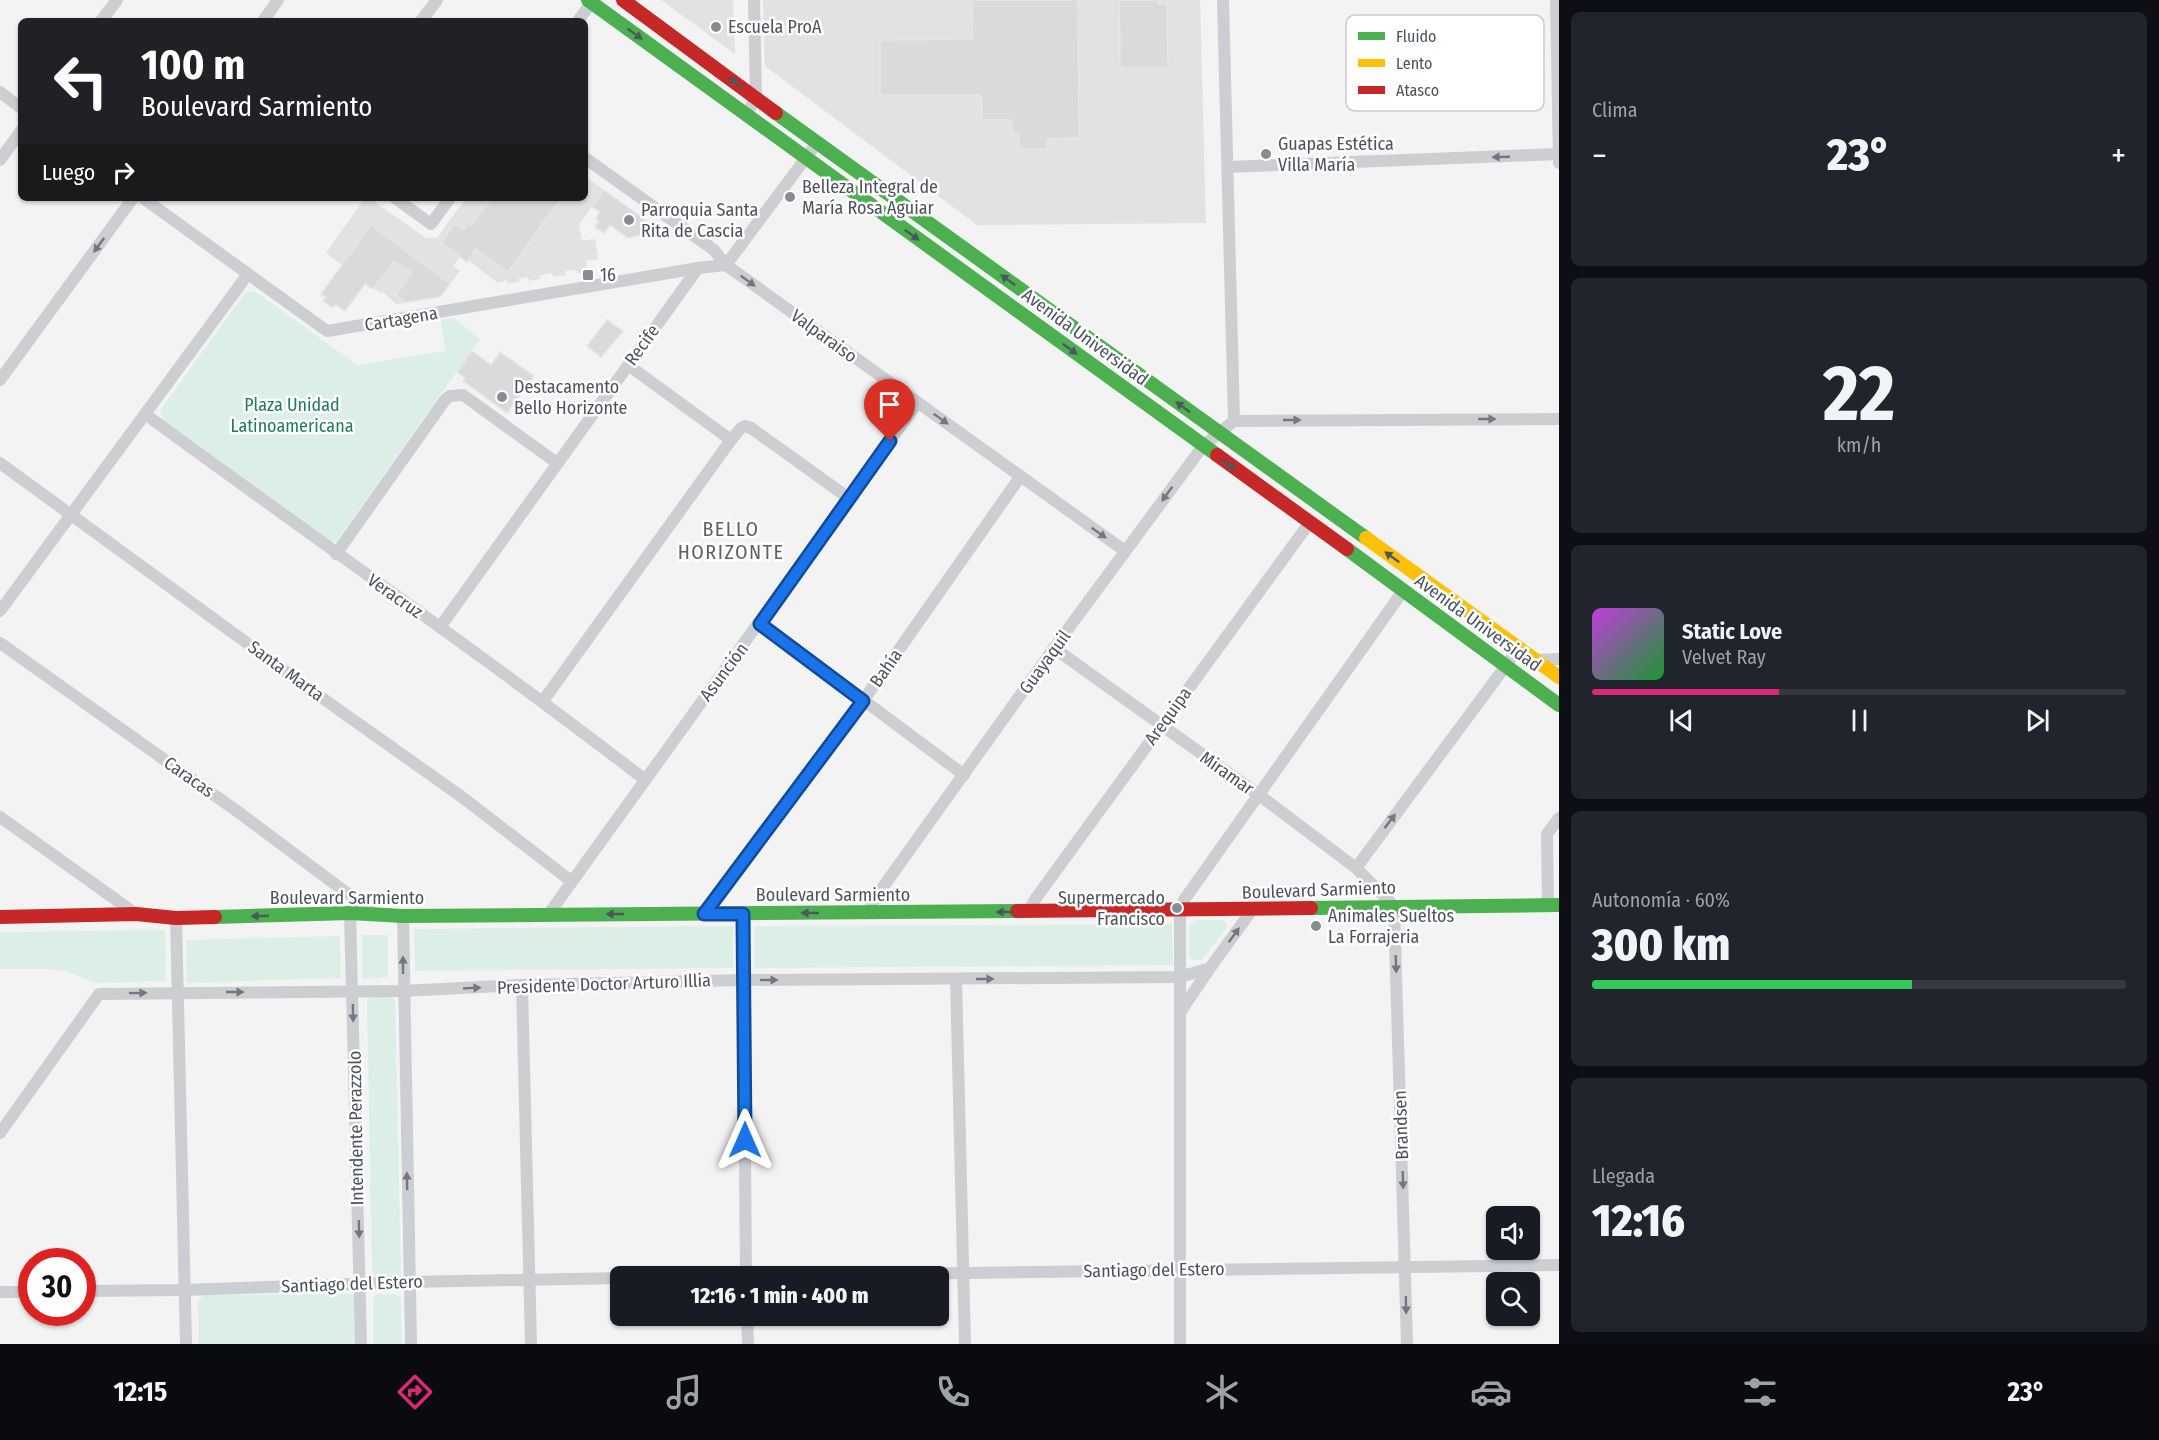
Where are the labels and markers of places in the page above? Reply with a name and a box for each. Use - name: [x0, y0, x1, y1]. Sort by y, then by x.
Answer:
- place label: Escuela ProA: [728, 16, 822, 38]
- marker: Escuela ProA: [709, 20, 723, 34]
- place label: Guapas Estética Villa María: [1278, 133, 1394, 176]
- marker: Guapas Estética Villa María: [1259, 147, 1273, 161]
- place label: Belleza Integral de María Rosa Aguiar: [802, 176, 938, 219]
- marker: Belleza Integral de María Rosa Aguiar: [783, 190, 797, 204]
- place label: Parroquia Santa Rita de Cascia: [641, 199, 758, 242]
- marker: Parroquia Santa Rita de Cascia: [622, 213, 636, 227]
- place label: 16: [600, 264, 616, 286]
- marker: 16: [581, 268, 595, 282]
- place label: Destacamento Bello Horizonte: [514, 376, 628, 419]
- pin: [864, 379, 915, 441]
- marker: Destacamento Bello Horizonte: [495, 390, 509, 404]
- place label: Supermercado Francisco: [1058, 887, 1165, 930]
- marker: Supermercado Francisco: [1170, 901, 1184, 915]
- place label: Animales Sueltos La Forrajeria: [1328, 905, 1455, 948]
- marker: Animales Sueltos La Forrajeria: [1309, 919, 1323, 933]

